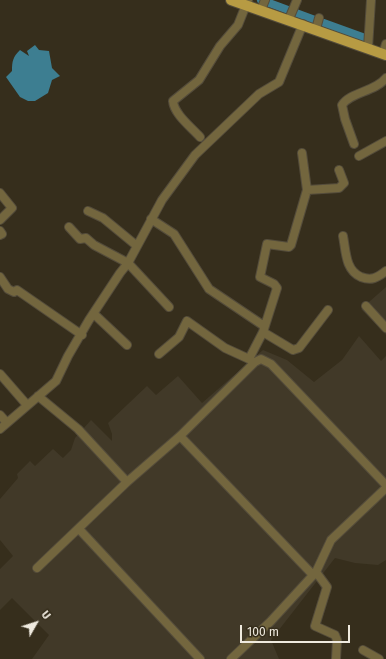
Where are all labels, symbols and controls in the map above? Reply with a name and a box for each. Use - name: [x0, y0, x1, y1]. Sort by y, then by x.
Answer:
- north arrow: [16, 603, 56, 643]
- text: U: [38, 608, 53, 622]
- scale bar: [242, 617, 352, 643]
- text: 100 m: [247, 625, 279, 639]

